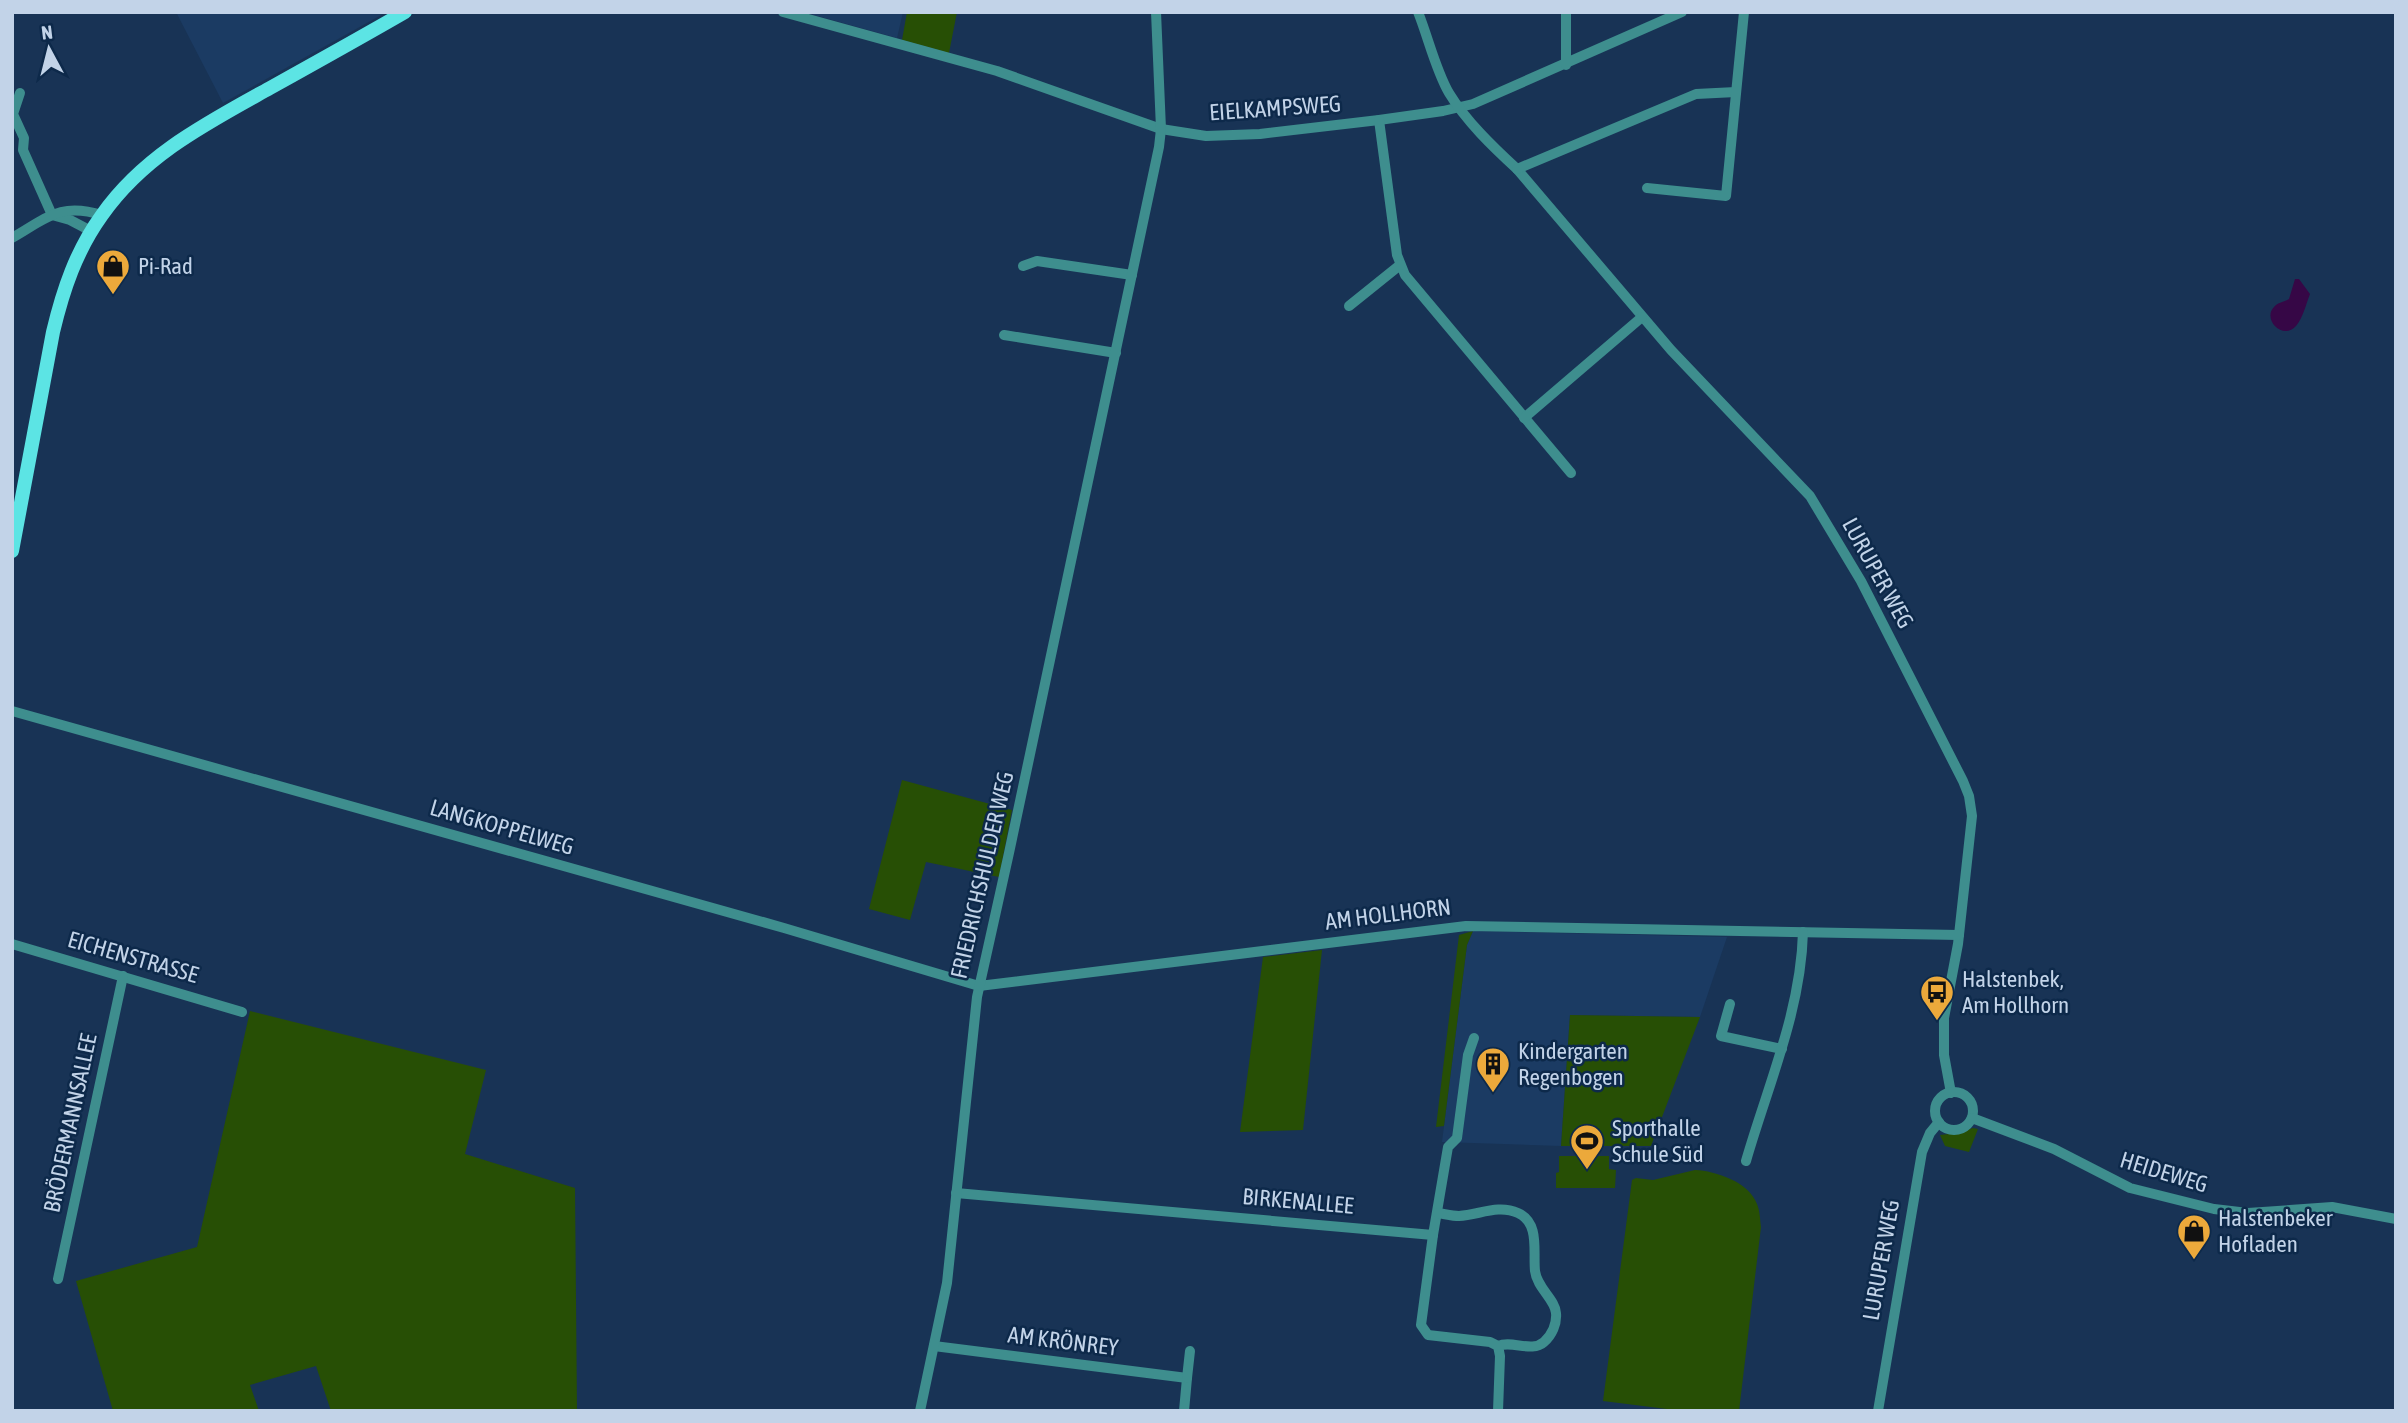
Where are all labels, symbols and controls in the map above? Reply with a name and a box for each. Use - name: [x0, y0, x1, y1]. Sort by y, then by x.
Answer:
- north arrow: [14, 14, 84, 84]
- text: N: [40, 21, 54, 44]
- street label: EIELKAMPSWEG: [1208, 90, 1342, 126]
- shop icon: Pi-Rad: [94, 247, 132, 296]
- place label: Pi-Rad: [138, 253, 193, 279]
- street label: LURUPER WEG: [1837, 513, 1919, 633]
- street label: FRIEDRICHSHULDER WEG: [946, 769, 1018, 981]
- street label: LANGKOPPELWEG: [427, 794, 577, 860]
- street label: AM HOLLHORN: [1324, 893, 1452, 935]
- street label: EICHENSTRASSE: [65, 926, 201, 988]
- place label: Halstenbek, Am Hollhorn: [1962, 966, 2069, 1018]
- bus stop icon: Halstenbek, Am Hollhorn: [1918, 973, 1956, 1022]
- street label: BRÖDERMANNSALLEE: [38, 1031, 102, 1215]
- place label: Kindergarten Regenbogen: [1518, 1038, 1628, 1090]
- building icon: Kindergarten Regenbogen: [1474, 1045, 1512, 1094]
- place label: Sporthalle Schule Süd: [1612, 1115, 1704, 1167]
- sports icon: Sporthalle Schule Süd: [1568, 1122, 1606, 1171]
- street label: HEIDEWEG: [2117, 1146, 2211, 1198]
- street label: BIRKENALLEE: [1241, 1183, 1355, 1219]
- street label: LURUPER WEG: [1858, 1198, 1904, 1322]
- place label: Halstenbeker Hofladen: [2218, 1205, 2334, 1257]
- shop icon: Halstenbeker Hofladen: [2175, 1212, 2213, 1261]
- street label: AM KRÖNREY: [1006, 1321, 1120, 1361]

